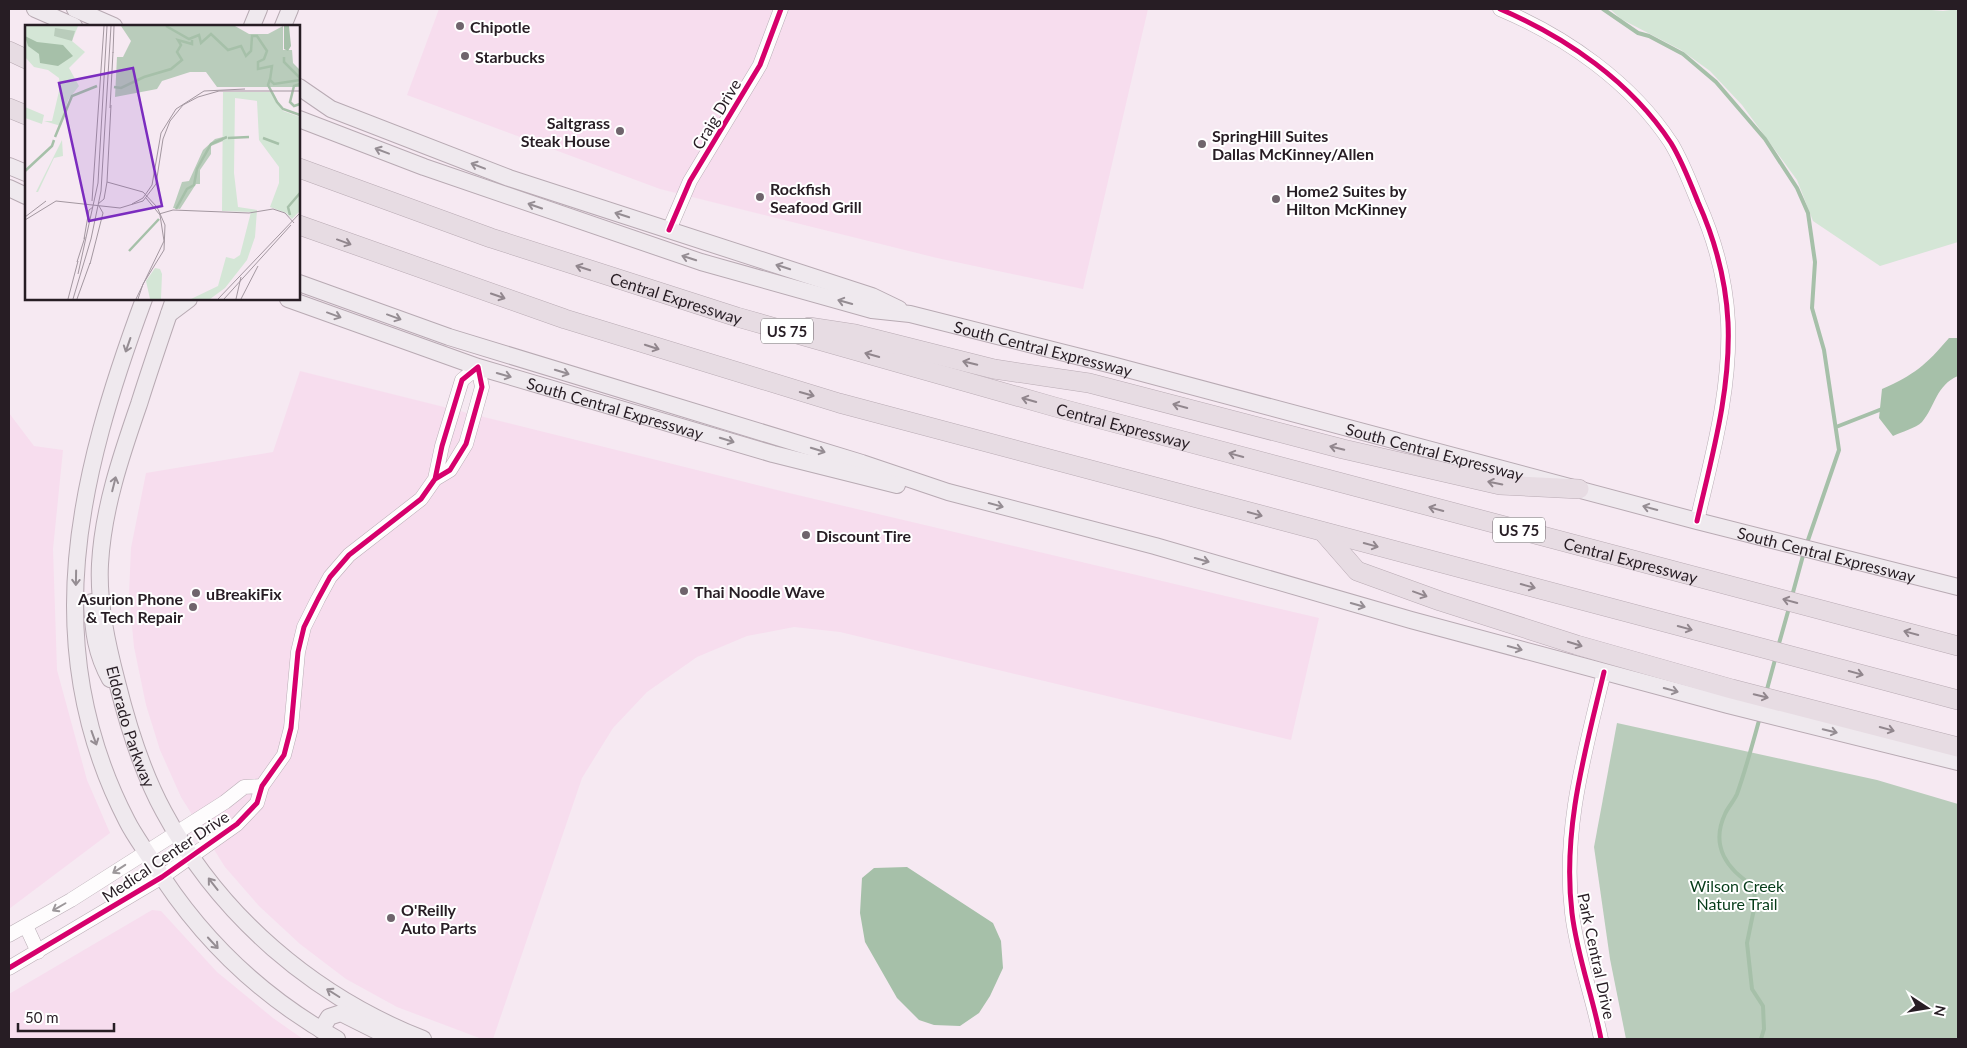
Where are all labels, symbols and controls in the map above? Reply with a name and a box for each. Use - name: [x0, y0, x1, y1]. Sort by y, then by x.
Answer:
- place label: Chipotle: [470, 17, 531, 36]
- marker: Chipotle: [454, 20, 466, 32]
- inset map: [25, 25, 300, 300]
- place label: Starbucks: [475, 47, 545, 66]
- marker: Starbucks: [459, 50, 471, 62]
- street label: Craig Drive: [688, 75, 744, 153]
- place label: Saltgrass Steak House: [521, 113, 610, 150]
- marker: Saltgrass Steak House: [614, 125, 626, 137]
- place label: SpringHill Suites Dallas McKinney/Allen: [1212, 126, 1374, 163]
- marker: SpringHill Suites Dallas McKinney/Allen: [1196, 138, 1208, 150]
- one-way arrow: [375, 146, 390, 155]
- one-way arrow: [471, 161, 486, 170]
- place label: Rockfish Seafood Grill: [770, 179, 862, 216]
- place label: Home2 Suites by Hilton McKinney: [1286, 181, 1407, 218]
- marker: Rockfish Seafood Grill: [754, 191, 766, 203]
- marker: Home2 Suites by Hilton McKinney: [1270, 193, 1282, 205]
- one-way arrow: [528, 201, 543, 210]
- one-way arrow: [615, 210, 631, 219]
- one-way arrow: [336, 238, 352, 247]
- one-way arrow: [682, 253, 697, 262]
- one-way arrow: [776, 262, 791, 271]
- one-way arrow: [575, 263, 591, 273]
- street label: Central Expressway: [608, 267, 745, 328]
- one-way arrow: [489, 292, 505, 301]
- one-way arrow: [838, 297, 854, 307]
- one-way arrow: [326, 311, 341, 320]
- one-way arrow: [386, 313, 401, 322]
- street label: South Central Expressway: [952, 316, 1135, 380]
- road number: US 75: [761, 318, 813, 344]
- one-way arrow: [123, 336, 132, 352]
- one-way arrow: [644, 342, 660, 352]
- one-way arrow: [865, 350, 881, 360]
- one-way arrow: [962, 358, 978, 367]
- one-way arrow: [554, 368, 570, 378]
- one-way arrow: [496, 370, 512, 380]
- street label: South Central Expressway: [525, 373, 707, 443]
- one-way arrow: [799, 389, 815, 399]
- one-way arrow: [1021, 394, 1037, 404]
- street label: Central Expressway: [1054, 398, 1193, 452]
- one-way arrow: [1172, 401, 1188, 411]
- street label: South Central Expressway: [1344, 418, 1526, 484]
- one-way arrow: [719, 436, 735, 446]
- one-way arrow: [1329, 442, 1345, 452]
- one-way arrow: [810, 446, 826, 456]
- one-way arrow: [1229, 450, 1245, 460]
- one-way arrow: [110, 476, 119, 492]
- one-way arrow: [1488, 478, 1504, 488]
- one-way arrow: [987, 501, 1003, 510]
- one-way arrow: [1429, 503, 1445, 513]
- one-way arrow: [1642, 503, 1658, 512]
- one-way arrow: [1247, 510, 1263, 519]
- road number: US 75: [1493, 518, 1545, 542]
- street label: South Central Expressway: [1736, 522, 1918, 586]
- place label: Discount Tire: [816, 526, 912, 545]
- marker: Discount Tire: [800, 529, 812, 541]
- street label: Central Expressway: [1562, 533, 1701, 586]
- one-way arrow: [1362, 540, 1378, 550]
- one-way arrow: [1193, 556, 1209, 566]
- one-way arrow: [71, 569, 81, 585]
- place label: Thai Noodle Wave: [694, 582, 825, 601]
- one-way arrow: [1519, 582, 1535, 591]
- place label: uBreakiFix: [206, 584, 282, 603]
- marker: Thai Noodle Wave: [678, 585, 690, 597]
- marker: uBreakiFix: [190, 587, 202, 599]
- place label: Asurion Phone & Tech Repair: [77, 589, 183, 626]
- one-way arrow: [1412, 590, 1427, 599]
- one-way arrow: [1782, 596, 1798, 606]
- marker: Asurion Phone & Tech Repair: [187, 601, 199, 613]
- one-way arrow: [1349, 601, 1365, 610]
- one-way arrow: [1676, 623, 1692, 633]
- one-way arrow: [1904, 628, 1920, 638]
- one-way arrow: [1566, 640, 1582, 650]
- one-way arrow: [1506, 644, 1522, 653]
- street label: Eldorado Parkway: [104, 663, 160, 791]
- one-way arrow: [1848, 669, 1864, 679]
- one-way arrow: [1663, 686, 1679, 696]
- one-way arrow: [1752, 692, 1768, 701]
- one-way arrow: [1879, 725, 1895, 734]
- one-way arrow: [1822, 727, 1838, 736]
- one-way arrow: [90, 730, 99, 745]
- street label: Medical Center Drive: [98, 806, 232, 906]
- one-way arrow: [112, 864, 126, 874]
- park label: Wilson Creek Nature Trail: [1690, 876, 1785, 913]
- one-way arrow: [208, 878, 219, 891]
- street label: Park Central Drive: [1574, 891, 1620, 1021]
- place label: O'Reilly Auto Parts: [400, 900, 477, 937]
- one-way arrow: [53, 902, 67, 912]
- marker: O'Reilly Auto Parts: [385, 912, 397, 924]
- one-way arrow: [207, 937, 219, 950]
- north arrow: [1902, 983, 1952, 1033]
- one-way arrow: [326, 988, 340, 998]
- scale bar: [18, 1000, 114, 1032]
- text: N: [1931, 1004, 1950, 1018]
- text: 50 m: [25, 1008, 59, 1026]

